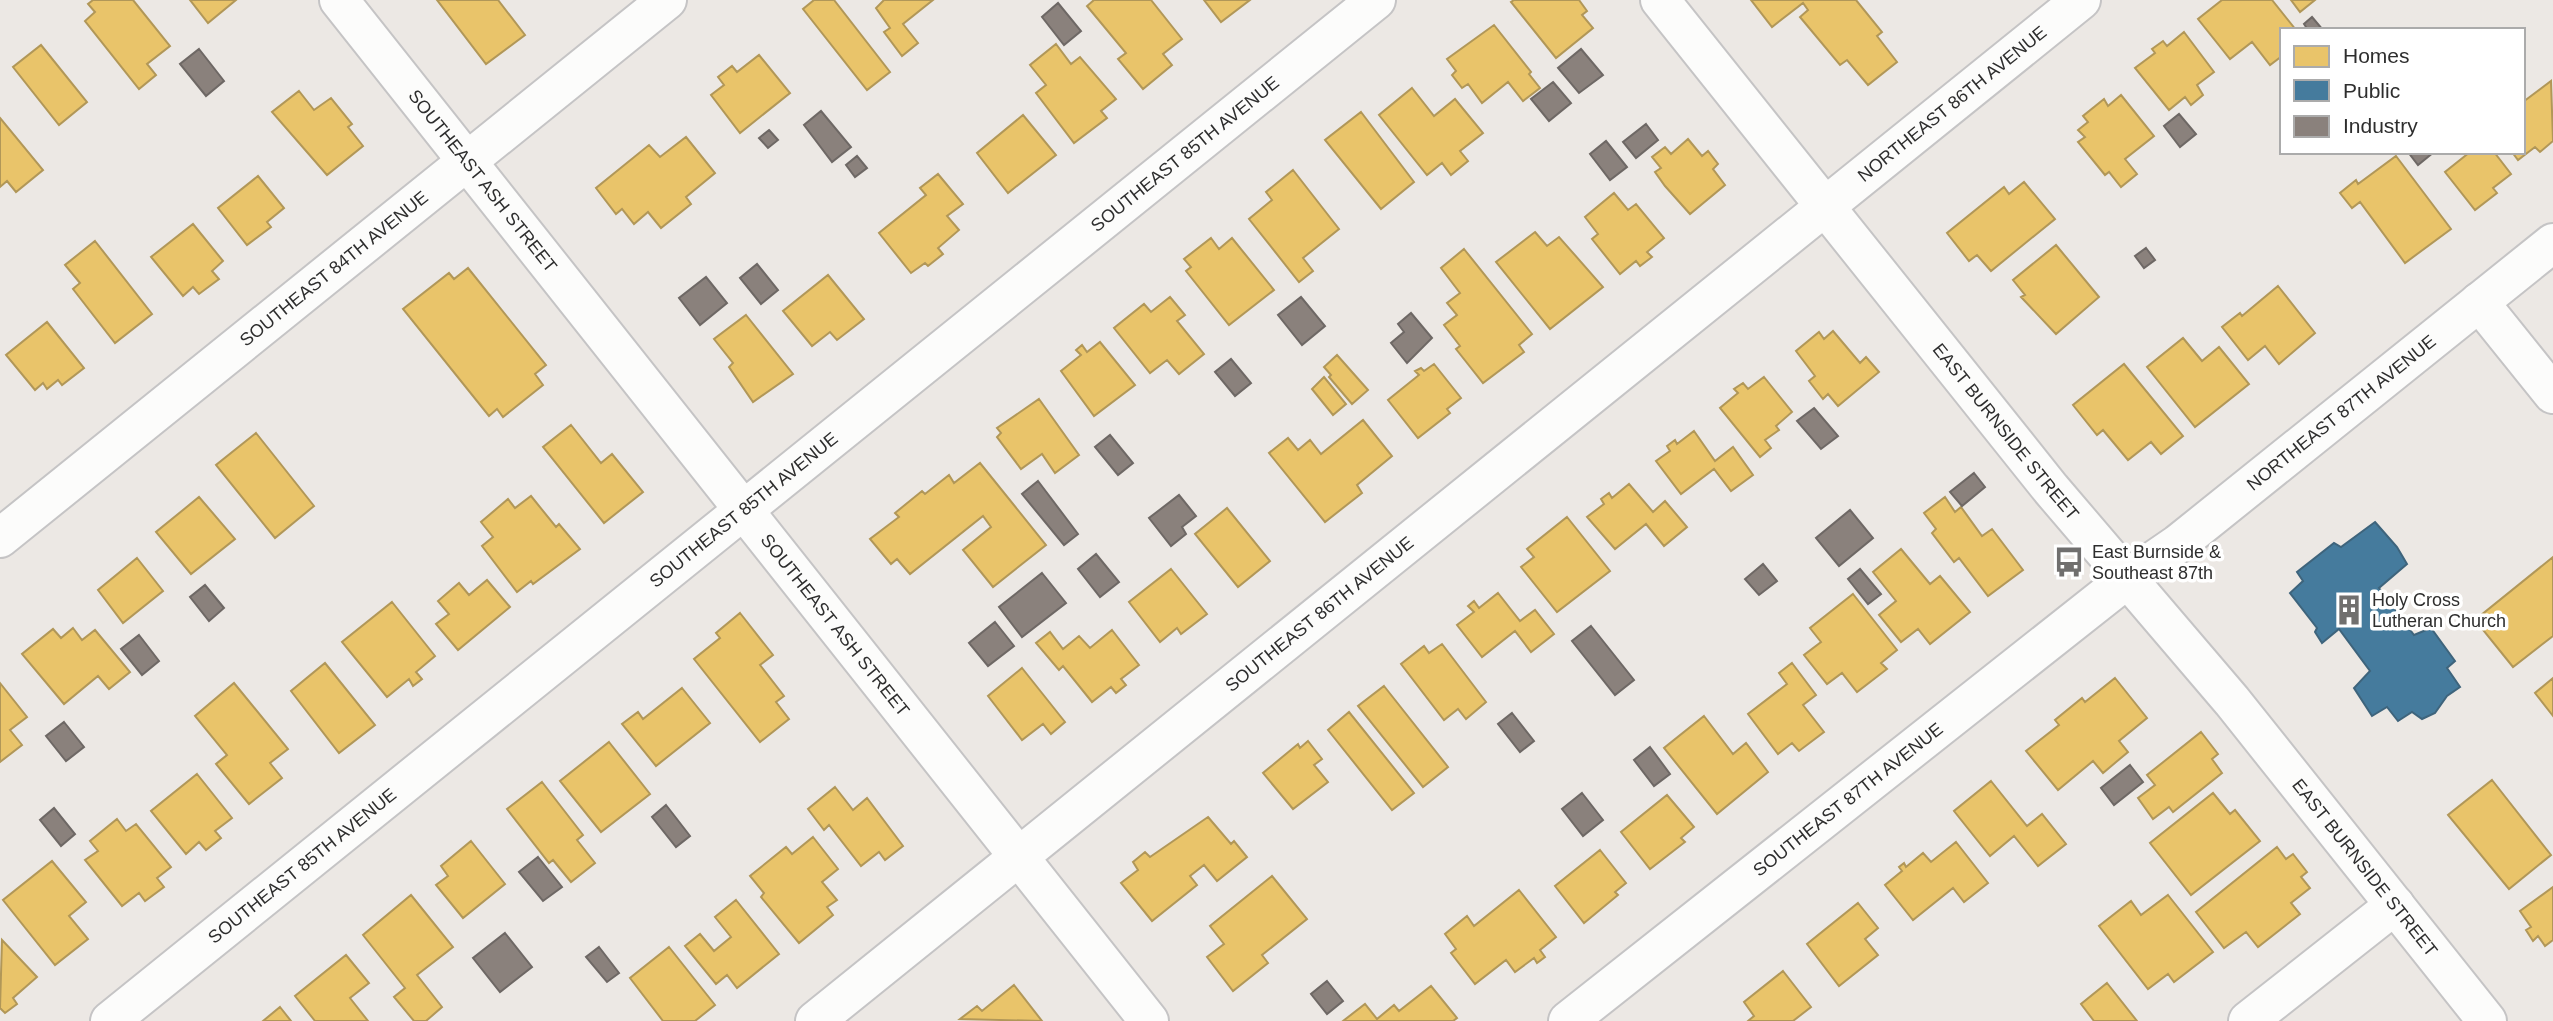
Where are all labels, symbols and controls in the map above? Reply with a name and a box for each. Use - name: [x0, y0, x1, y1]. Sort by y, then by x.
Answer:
- street label: NORTHEAST 86TH AVENUE: [1854, 22, 2050, 186]
- legend: [2280, 28, 2525, 154]
- text: Homes: [2343, 44, 2410, 67]
- street label: SOUTHEAST 85TH AVENUE: [1087, 72, 1283, 236]
- text: Public: [2343, 79, 2400, 102]
- street label: SOUTHEAST ASH STREET: [404, 86, 561, 276]
- text: Industry: [2343, 114, 2418, 137]
- street label: SOUTHEAST 84TH AVENUE: [236, 187, 432, 350]
- street label: NORTHEAST 87TH AVENUE: [2243, 331, 2440, 495]
- street label: EAST BURNSIDE STREET: [1929, 339, 2083, 524]
- street label: SOUTHEAST 85TH AVENUE: [646, 428, 842, 592]
- street label: SOUTHEAST ASH STREET: [757, 530, 913, 720]
- street label: SOUTHEAST 86TH AVENUE: [1221, 532, 1417, 696]
- place label: East Burnside & Southeast 87th: [2092, 542, 2221, 583]
- bus stop icon: East Burnside & Southeast 87th: [2052, 545, 2086, 579]
- place label: Holy Cross Lutheran Church: [2372, 590, 2506, 631]
- building icon: Holy Cross Lutheran Church: [2332, 593, 2366, 627]
- street label: SOUTHEAST 87TH AVENUE: [1749, 719, 1947, 880]
- street label: EAST BURNSIDE STREET: [2288, 775, 2441, 960]
- street label: SOUTHEAST 85TH AVENUE: [204, 784, 400, 948]

